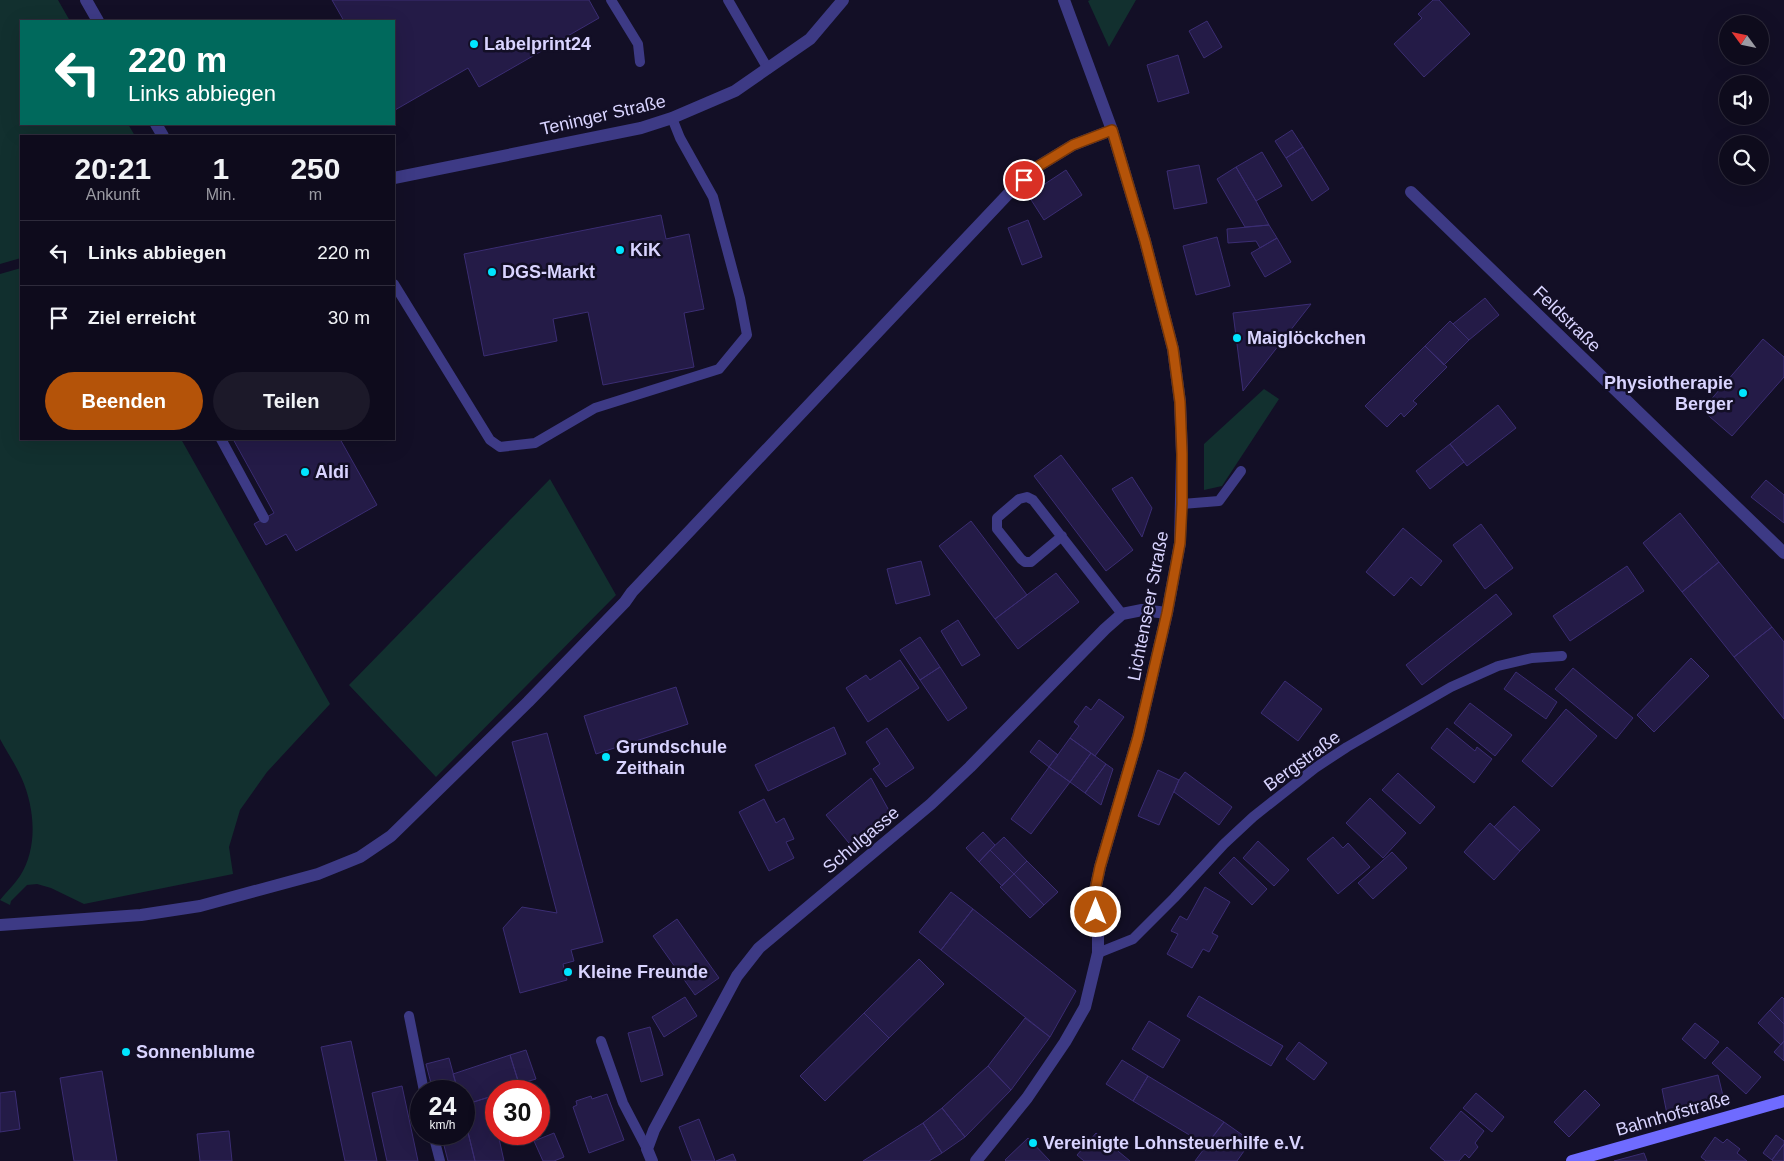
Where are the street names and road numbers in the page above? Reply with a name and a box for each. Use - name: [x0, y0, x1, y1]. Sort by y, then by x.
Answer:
- street label: Teninger Straße: [538, 91, 668, 139]
- street label: Feldstraße: [1529, 282, 1605, 356]
- street label: Lichtenseer Straße: [1124, 529, 1172, 683]
- street label: Bergstraße: [1260, 727, 1344, 795]
- street label: Schulgasse: [819, 802, 903, 878]
- street label: Bahnhofstraße: [1613, 1088, 1733, 1140]

